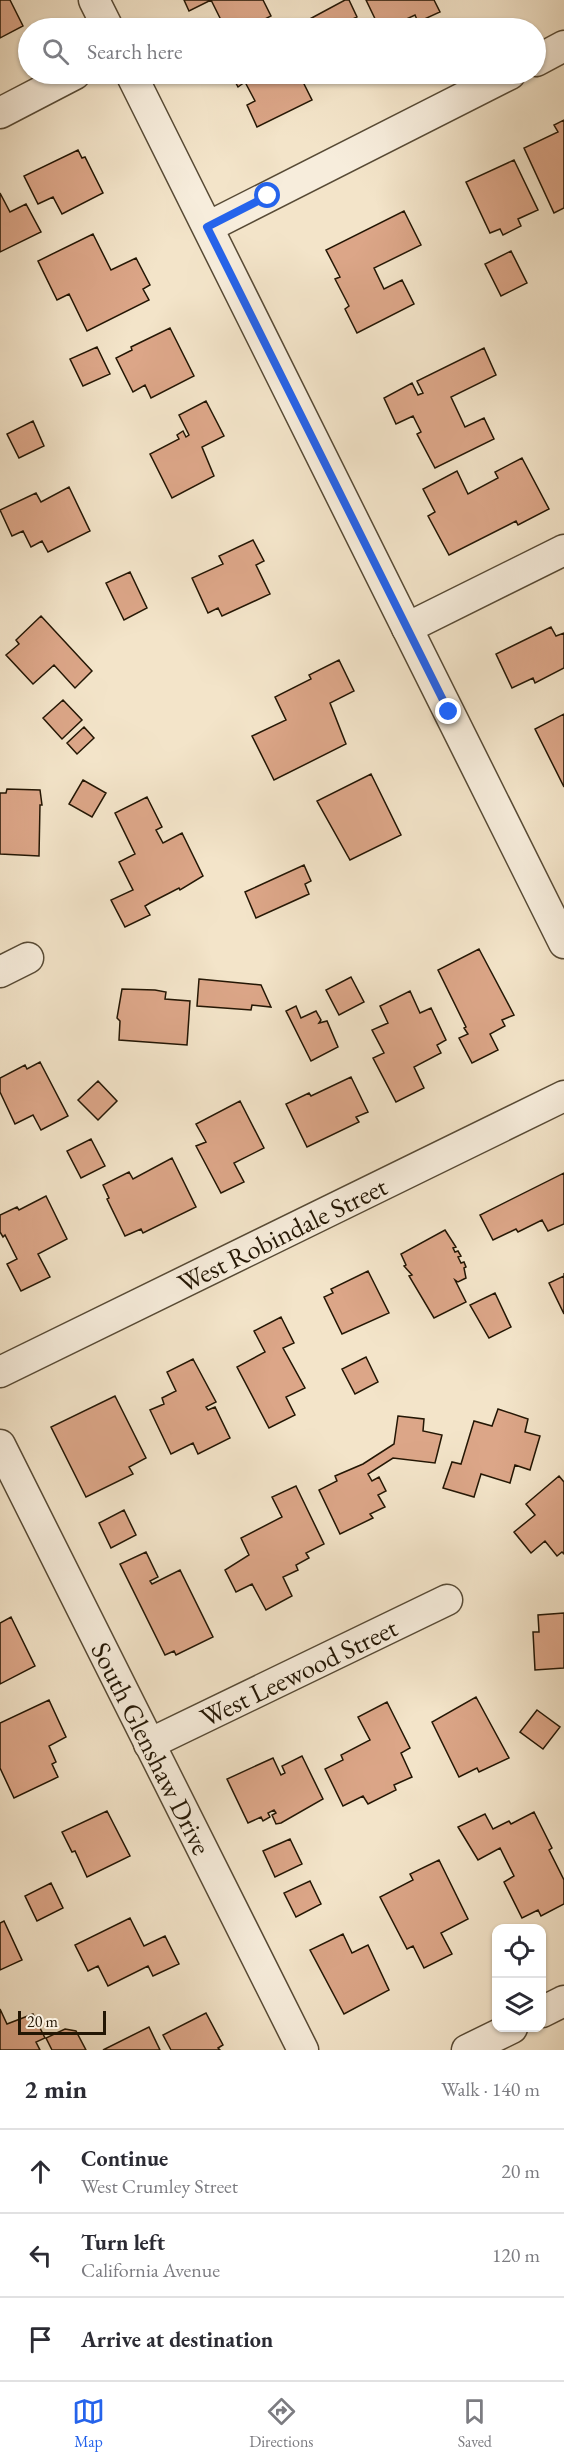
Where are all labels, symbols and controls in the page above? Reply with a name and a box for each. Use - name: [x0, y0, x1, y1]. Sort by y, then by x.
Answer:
- search box: [18, 18, 546, 84]
- icon: search: [39, 35, 72, 68]
- text: Search here: [87, 37, 182, 66]
- route start: [254, 182, 280, 208]
- route end: [435, 698, 461, 724]
- street label: West Robindale Street: [172, 1168, 393, 1300]
- street label: West Leewood Street: [194, 1609, 403, 1734]
- street label: South Glenshaw Drive: [84, 1636, 220, 1860]
- map controls: [492, 1924, 546, 2032]
- button: locate: [492, 1924, 546, 1978]
- button: layers: [492, 1978, 546, 2032]
- scale bar: [18, 2008, 106, 2036]
- text: 20 m: [27, 2011, 58, 2032]
- text: 2 min: [24, 2072, 87, 2106]
- text: Walk · 140 m: [441, 2076, 540, 2102]
- text: Continue: [81, 2144, 168, 2173]
- icon: ahead: [24, 2155, 57, 2188]
- text: 20 m: [501, 2158, 540, 2184]
- text: West Crumley Street: [81, 2173, 238, 2199]
- text: Turn left: [81, 2228, 165, 2257]
- icon: left: [24, 2239, 57, 2272]
- text: 120 m: [492, 2242, 540, 2268]
- text: California Avenue: [81, 2257, 220, 2283]
- icon: arrive: [24, 2323, 57, 2356]
- text: Arrive at destination: [81, 2325, 273, 2354]
- tab: Map: [72, 2395, 105, 2452]
- tab: Directions: [249, 2395, 314, 2452]
- tab: Saved: [458, 2395, 492, 2452]

